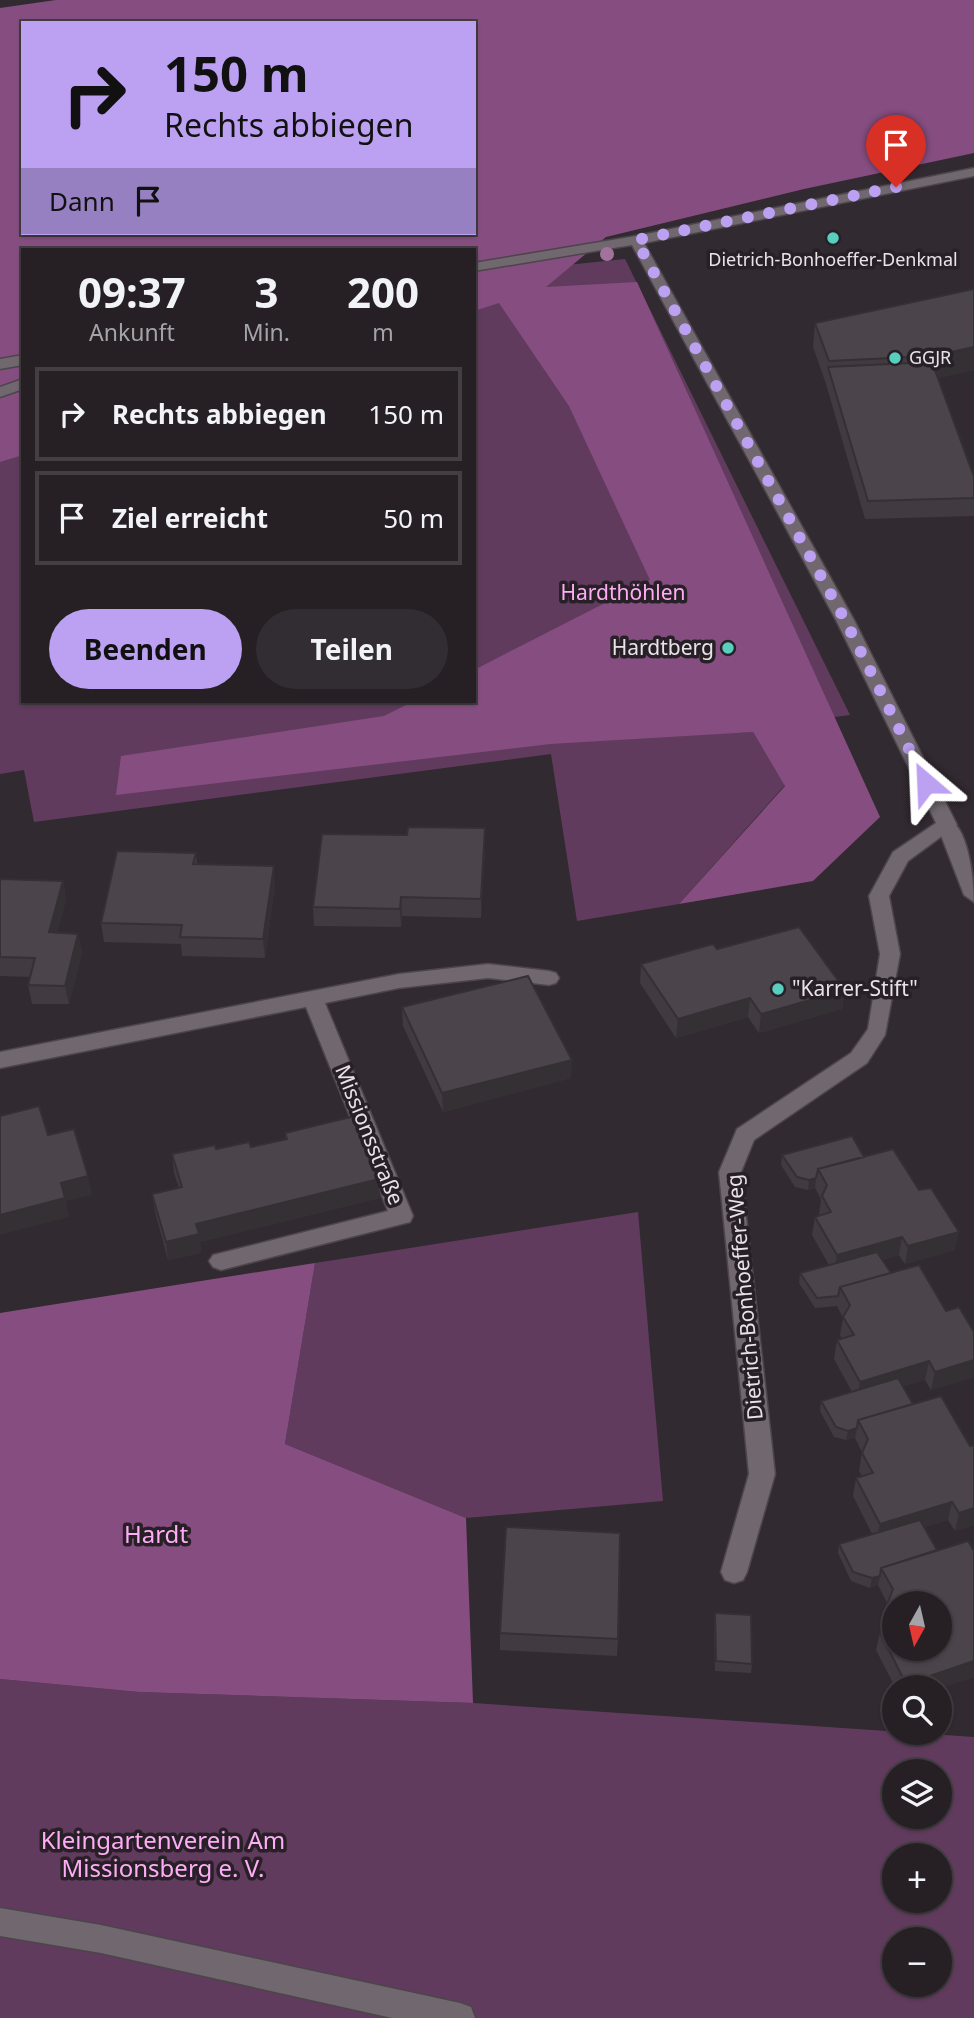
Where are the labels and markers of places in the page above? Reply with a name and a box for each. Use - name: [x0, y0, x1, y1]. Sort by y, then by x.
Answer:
- pin: [866, 115, 926, 187]
- marker: Dietrich-Bonhoeffer-Denkmal: [825, 230, 841, 246]
- place label: Dietrich-Bonhoeffer-Denkmal: [708, 247, 958, 271]
- place label: GGJR: [909, 345, 951, 369]
- marker: GGJR: [887, 350, 903, 366]
- place label: Hardtberg: [612, 633, 714, 661]
- marker: Hardtberg: [720, 640, 736, 656]
- place label: "Karrer-Stift": [792, 974, 918, 1002]
- marker: "Karrer-Stift": [770, 981, 786, 997]

